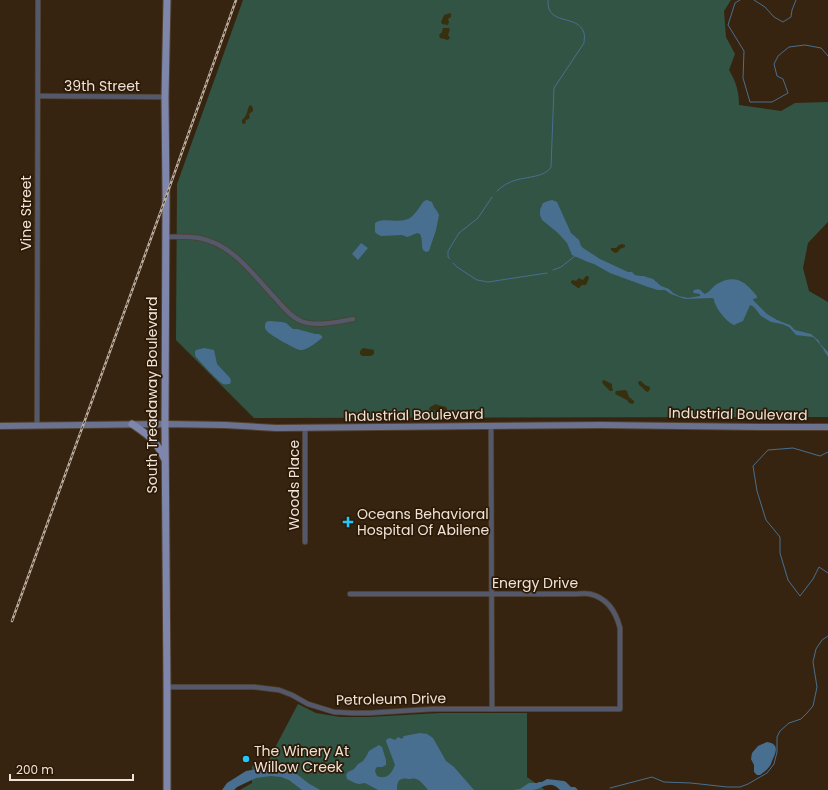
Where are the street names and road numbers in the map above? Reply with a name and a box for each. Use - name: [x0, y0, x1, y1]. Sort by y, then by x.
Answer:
- street label: 39th Street: [64, 76, 140, 96]
- street label: Vine Street: [16, 175, 36, 251]
- street label: South Treadaway Boulevard: [142, 297, 162, 494]
- street label: Industrial Boulevard: [668, 403, 808, 425]
- street label: Industrial Boulevard: [344, 404, 484, 426]
- street label: Woods Place: [284, 440, 304, 530]
- street label: Energy Drive: [492, 573, 578, 593]
- street label: Petroleum Drive: [336, 688, 447, 710]

